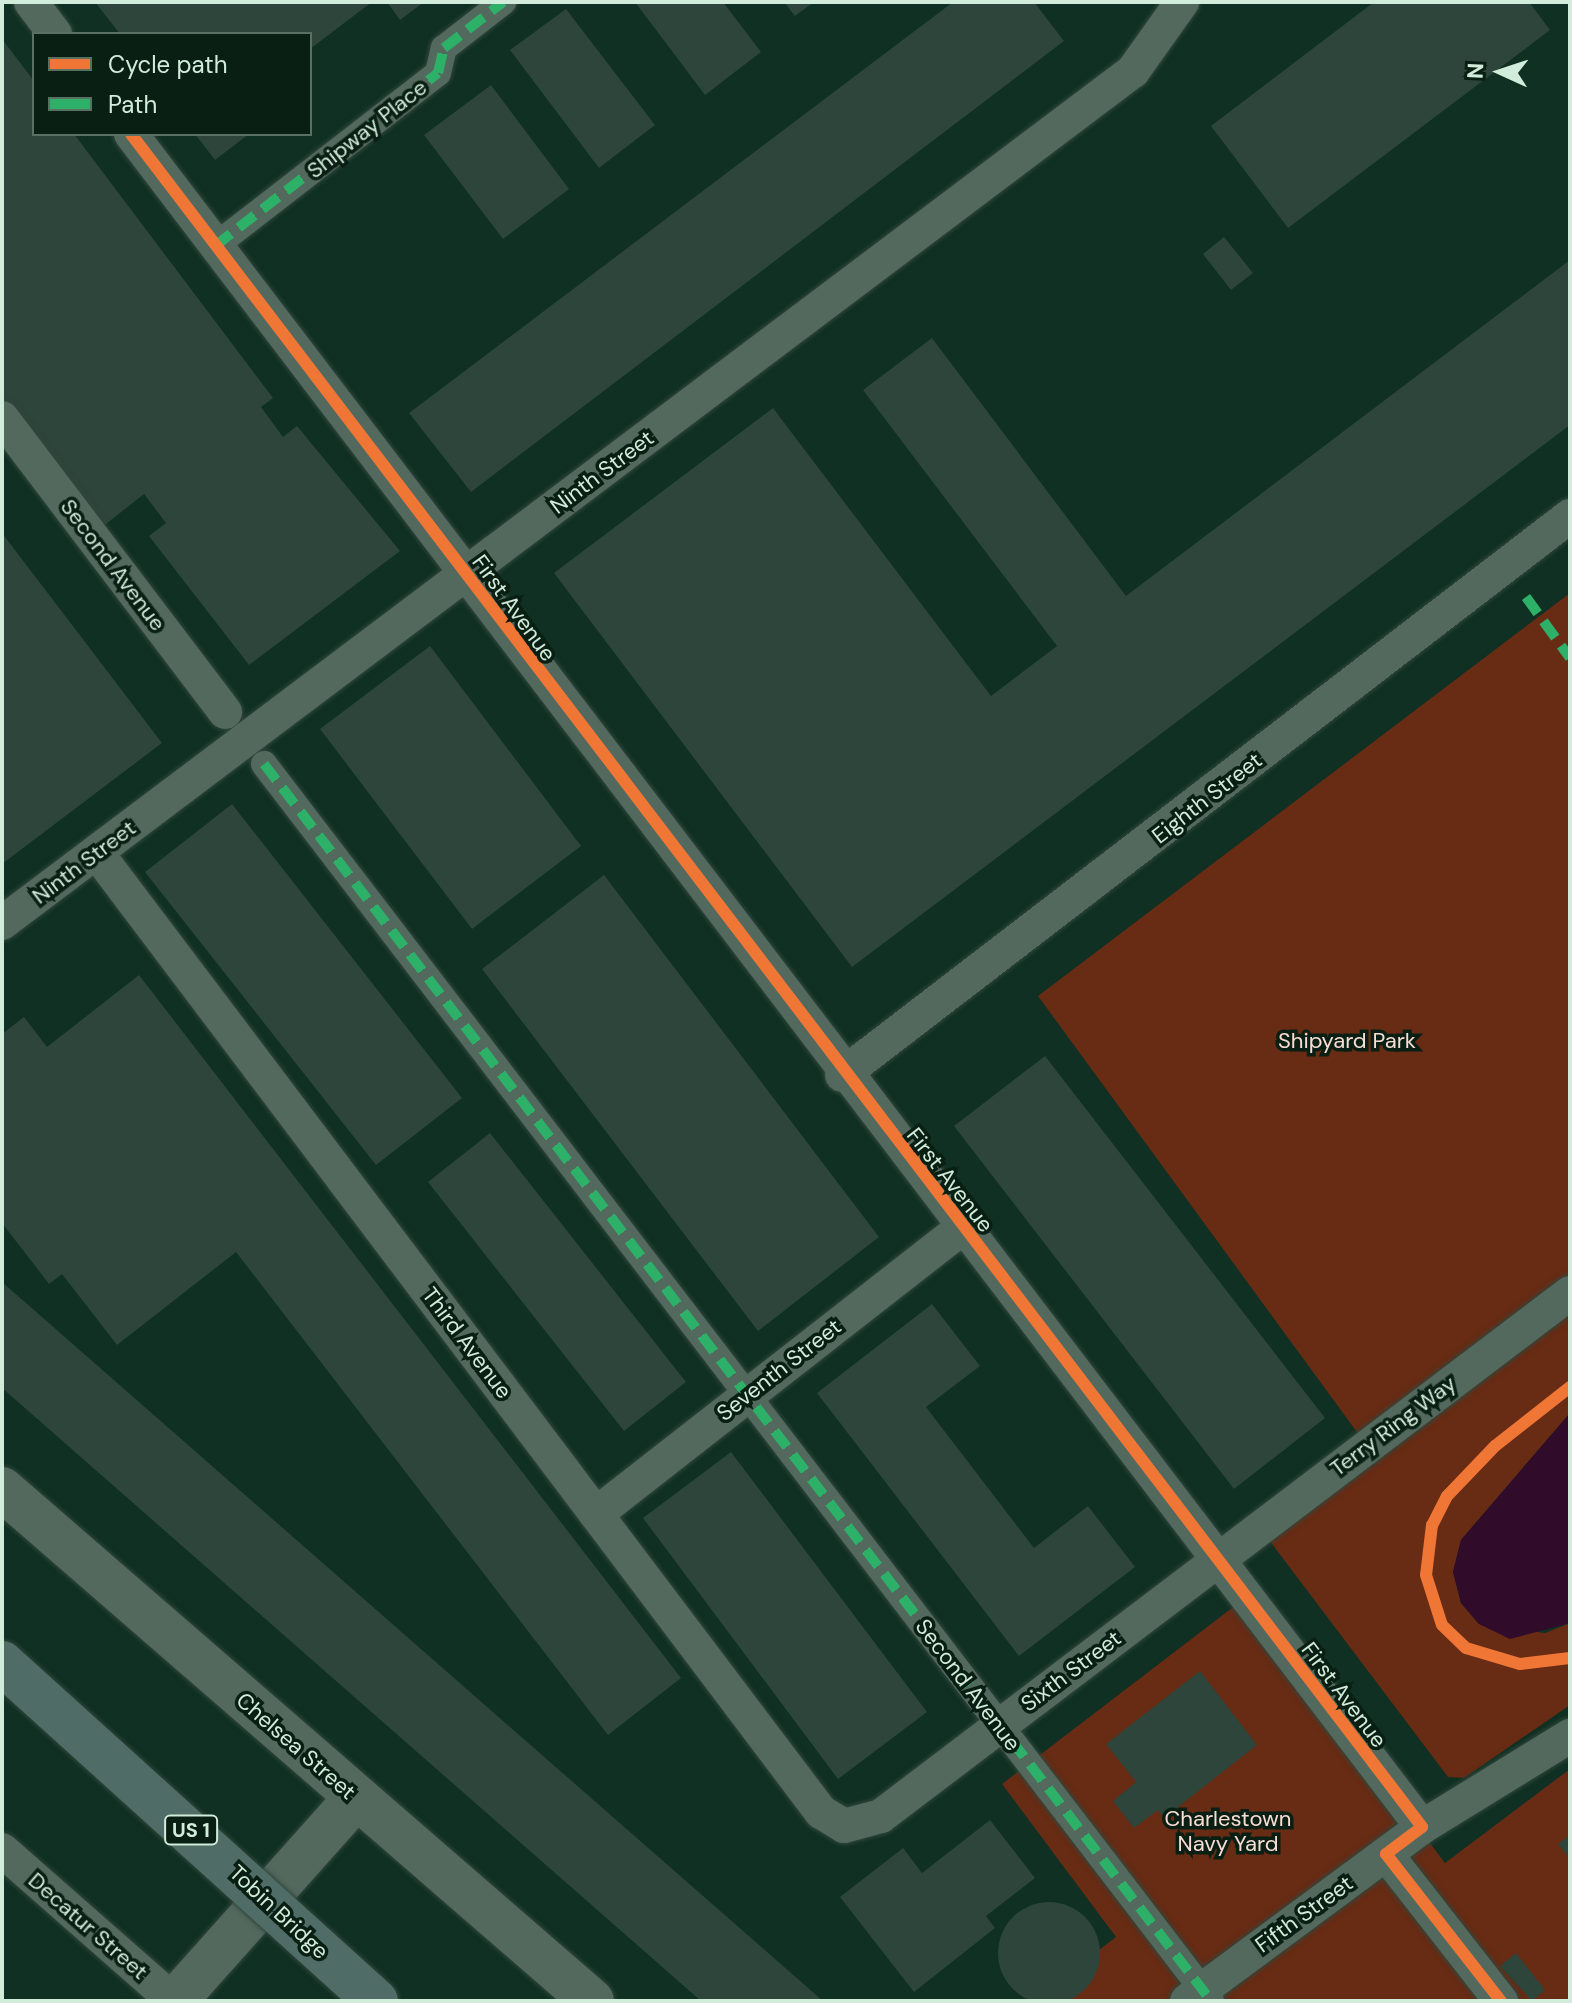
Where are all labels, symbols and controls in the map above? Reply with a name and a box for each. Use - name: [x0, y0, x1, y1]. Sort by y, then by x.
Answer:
- legend: [32, 32, 312, 136]
- north arrow: [1460, 32, 1540, 112]
- text: Cycle path: [108, 49, 227, 80]
- text: N: [1461, 62, 1490, 79]
- street label: Shipway Place: [302, 74, 432, 184]
- text: Path: [108, 89, 157, 120]
- street label: Ninth Street: [545, 425, 659, 519]
- street label: Second Avenue: [55, 494, 171, 636]
- street label: First Avenue: [467, 550, 561, 666]
- street label: Eighth Street: [1147, 747, 1267, 849]
- street label: Ninth Street: [27, 815, 141, 909]
- park label: Shipyard Park: [1278, 1028, 1416, 1054]
- street label: First Avenue: [901, 1123, 999, 1237]
- street label: Third Avenue: [417, 1282, 517, 1404]
- street label: Seventh Street: [712, 1313, 846, 1427]
- street label: Terry Ring Way: [1325, 1370, 1461, 1482]
- street label: Second Avenue: [910, 1614, 1026, 1756]
- street label: Sixth Street: [1016, 1625, 1126, 1717]
- street label: First Avenue: [1296, 1637, 1392, 1753]
- street label: Chelsea Street: [231, 1687, 361, 1805]
- park label: Charlestown Navy Yard: [1165, 1805, 1291, 1856]
- road number: US 1: [163, 1814, 219, 1846]
- street label: Tobin Bridge: [224, 1859, 334, 1965]
- street label: Decatur Street: [23, 1867, 153, 1985]
- street label: Fifth Street: [1250, 1870, 1358, 1958]

